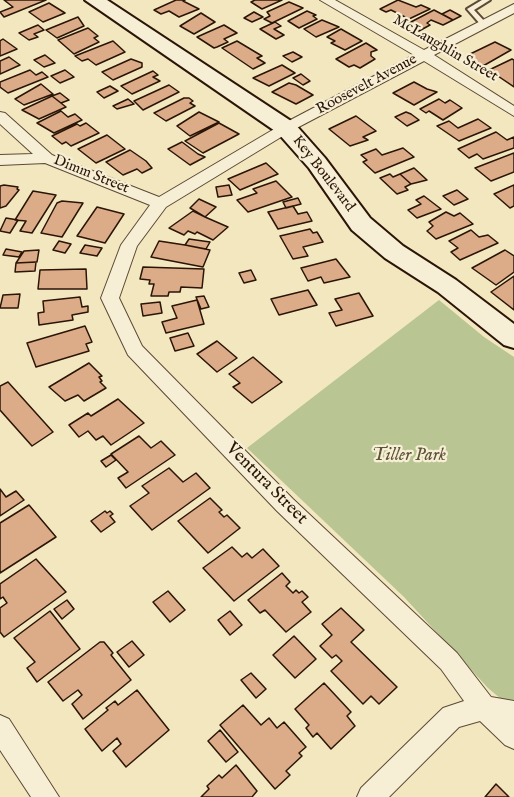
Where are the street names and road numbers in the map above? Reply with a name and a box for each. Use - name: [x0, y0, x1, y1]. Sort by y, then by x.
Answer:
- street label: McLaughlin Street: [389, 12, 501, 86]
- street label: Roosevelt Avenue: [314, 51, 420, 119]
- street label: Key Boulevard: [288, 132, 358, 216]
- street label: Dimm Street: [51, 152, 131, 198]
- street label: Ventura Street: [220, 438, 312, 530]

